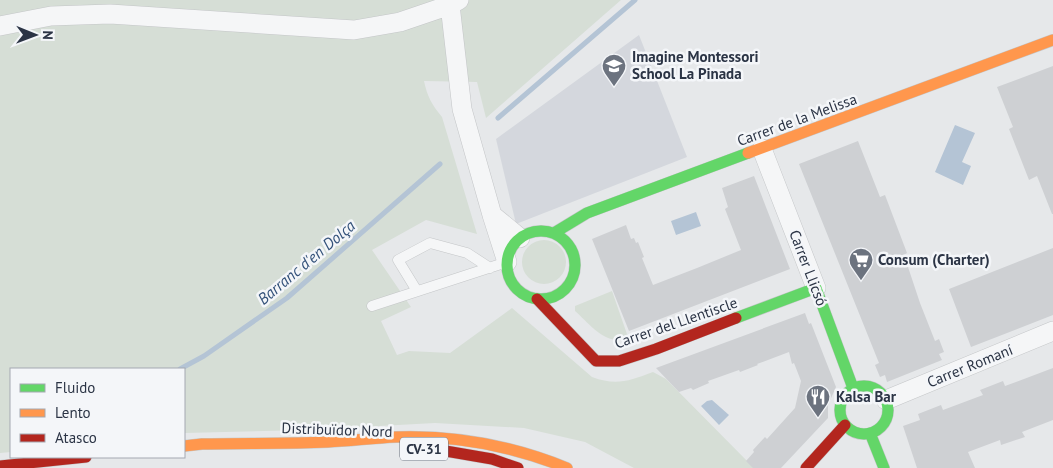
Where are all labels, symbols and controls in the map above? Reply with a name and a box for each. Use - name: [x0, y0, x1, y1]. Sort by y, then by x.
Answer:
- north arrow: [10, 10, 60, 60]
- text: N: [39, 30, 57, 40]
- place label: Imagine Montessori School La Pinada: [632, 47, 758, 83]
- school or university icon: Imagine Montessori School La Pinada: [601, 53, 627, 87]
- street label: Carrer de la Melissa: [734, 89, 859, 150]
- water label: Barranc d'en Dolça: [253, 215, 359, 309]
- street label: Carrer Llicsó: [785, 227, 832, 309]
- supermarket icon: Consum (Charter): [848, 247, 874, 281]
- place label: Consum (Charter): [878, 250, 990, 269]
- street label: Carrer del Llentiscle: [612, 293, 740, 352]
- street label: Carrer Romaní: [924, 340, 1015, 391]
- legend: [10, 368, 185, 458]
- text: Fluido: [55, 378, 95, 397]
- restaurant icon: Kalsa Bar: [805, 384, 831, 418]
- place label: Kalsa Bar: [836, 387, 897, 406]
- text: Lento: [55, 403, 91, 422]
- street label: Distribuïdor Nord: [281, 418, 393, 441]
- text: Atasco: [55, 428, 97, 447]
- road number: CV-31: [400, 438, 448, 460]

